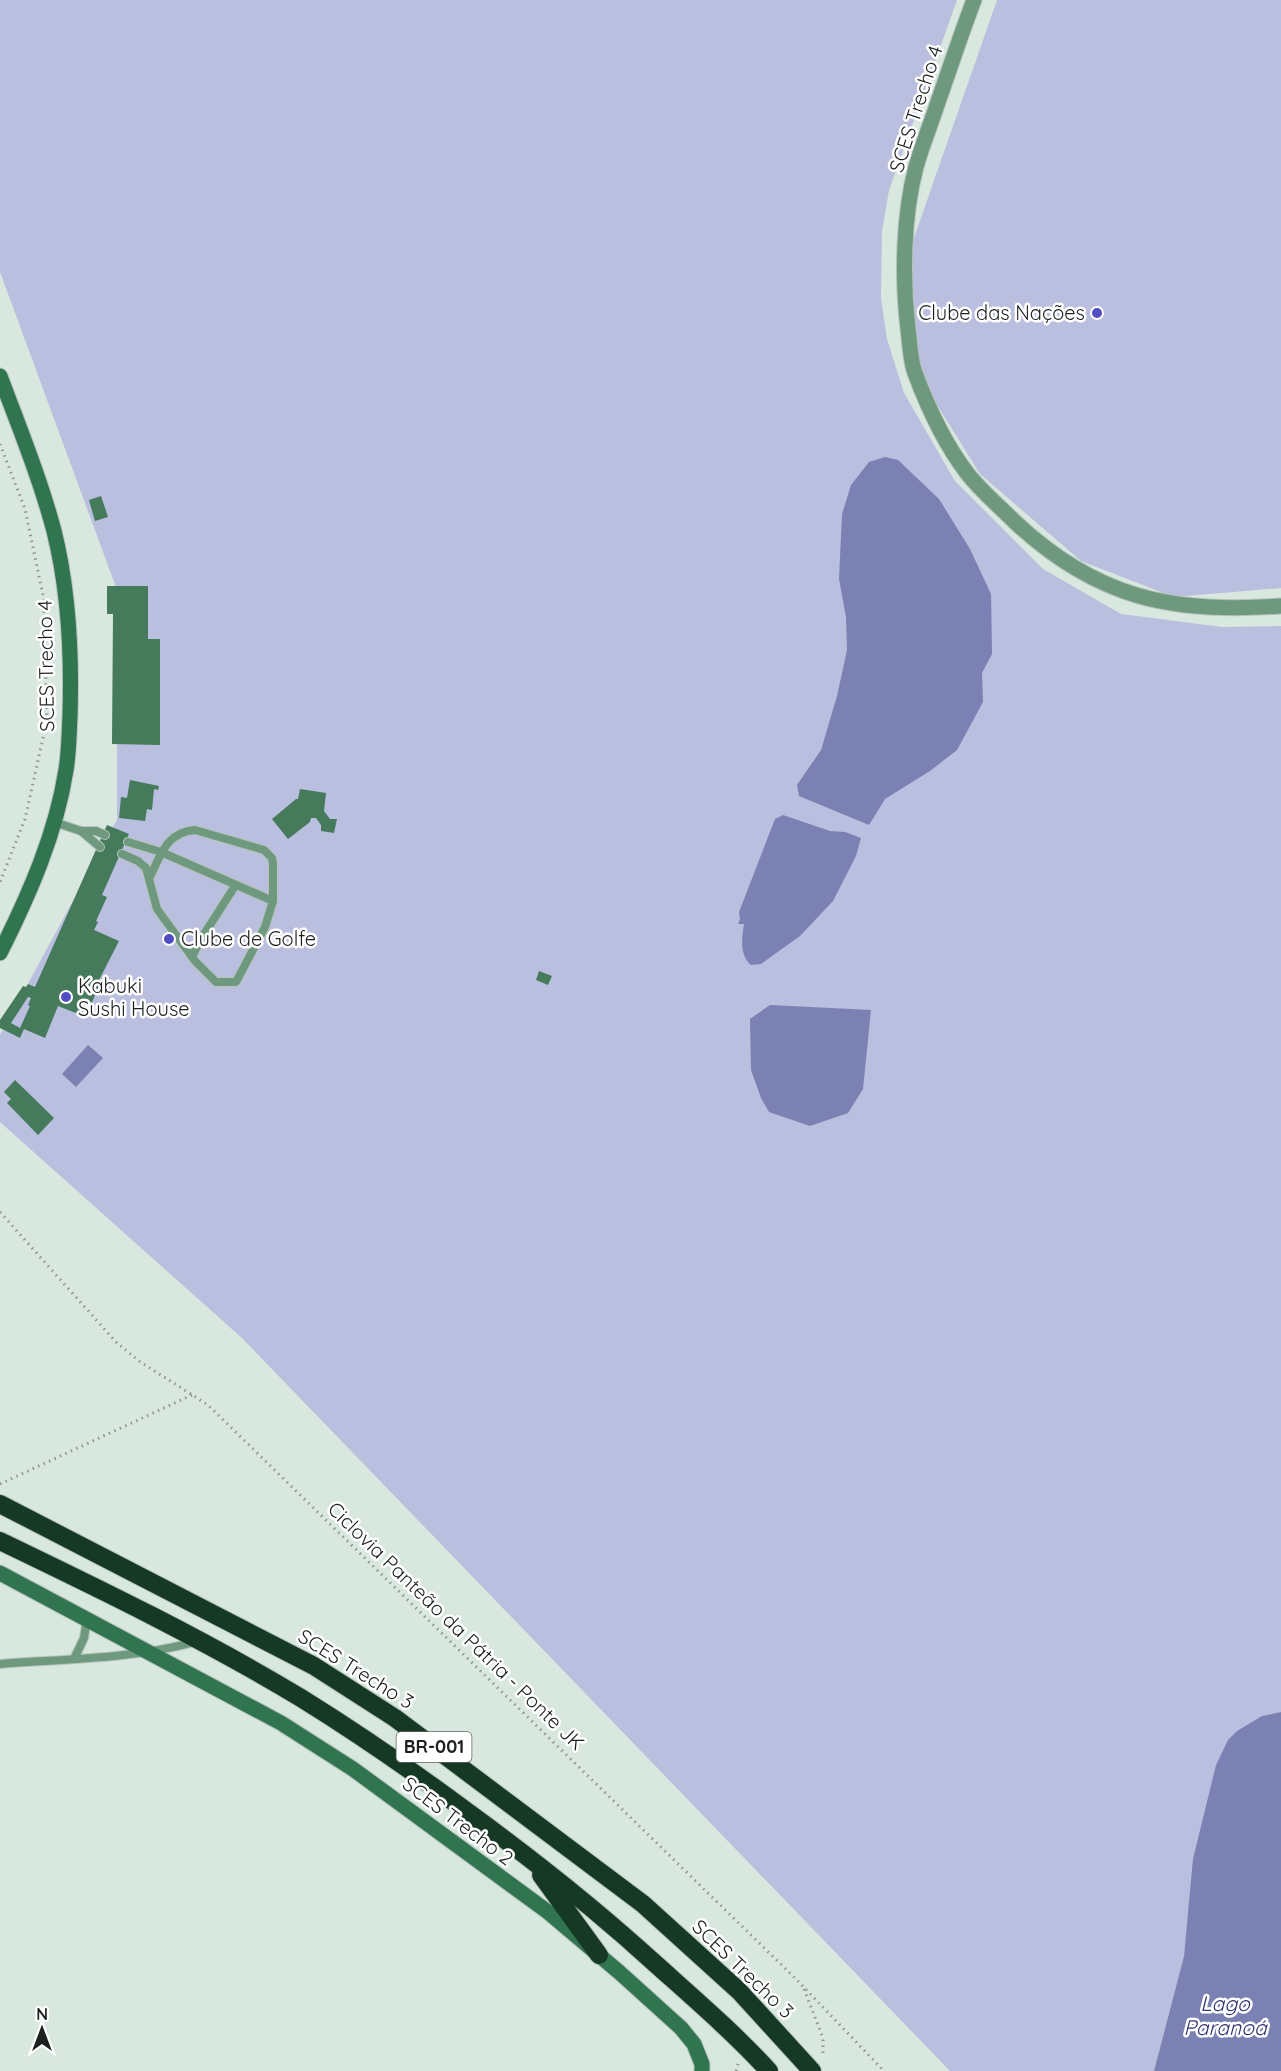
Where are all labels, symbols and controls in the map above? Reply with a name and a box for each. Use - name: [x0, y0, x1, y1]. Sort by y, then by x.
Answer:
- street label: SCES Trecho 4: [883, 42, 948, 175]
- place label: Clube das Nações: [918, 300, 1085, 325]
- marker: Clube das Nações: [1090, 306, 1104, 320]
- street label: SCES Trecho 4: [32, 600, 59, 732]
- place label: Clube de Golfe: [181, 926, 316, 951]
- marker: Clube de Golfe: [162, 932, 176, 946]
- place label: Kabuki Sushi House: [78, 973, 190, 1021]
- marker: Kabuki Sushi House: [59, 990, 73, 1004]
- street label: Ciclovia Panteão da Pátria - Ponte JK: [323, 1496, 590, 1755]
- street label: SCES Trecho 3: [294, 1623, 419, 1714]
- road number: BR-001: [396, 1732, 472, 1762]
- street label: SCES Trecho 2: [398, 1771, 519, 1870]
- street label: SCES Trecho 3: [687, 1914, 799, 2023]
- water label: Lago Paranoá: [1183, 1990, 1268, 2040]
- north arrow: [12, 1999, 72, 2059]
- text: N: [36, 2004, 48, 2024]

